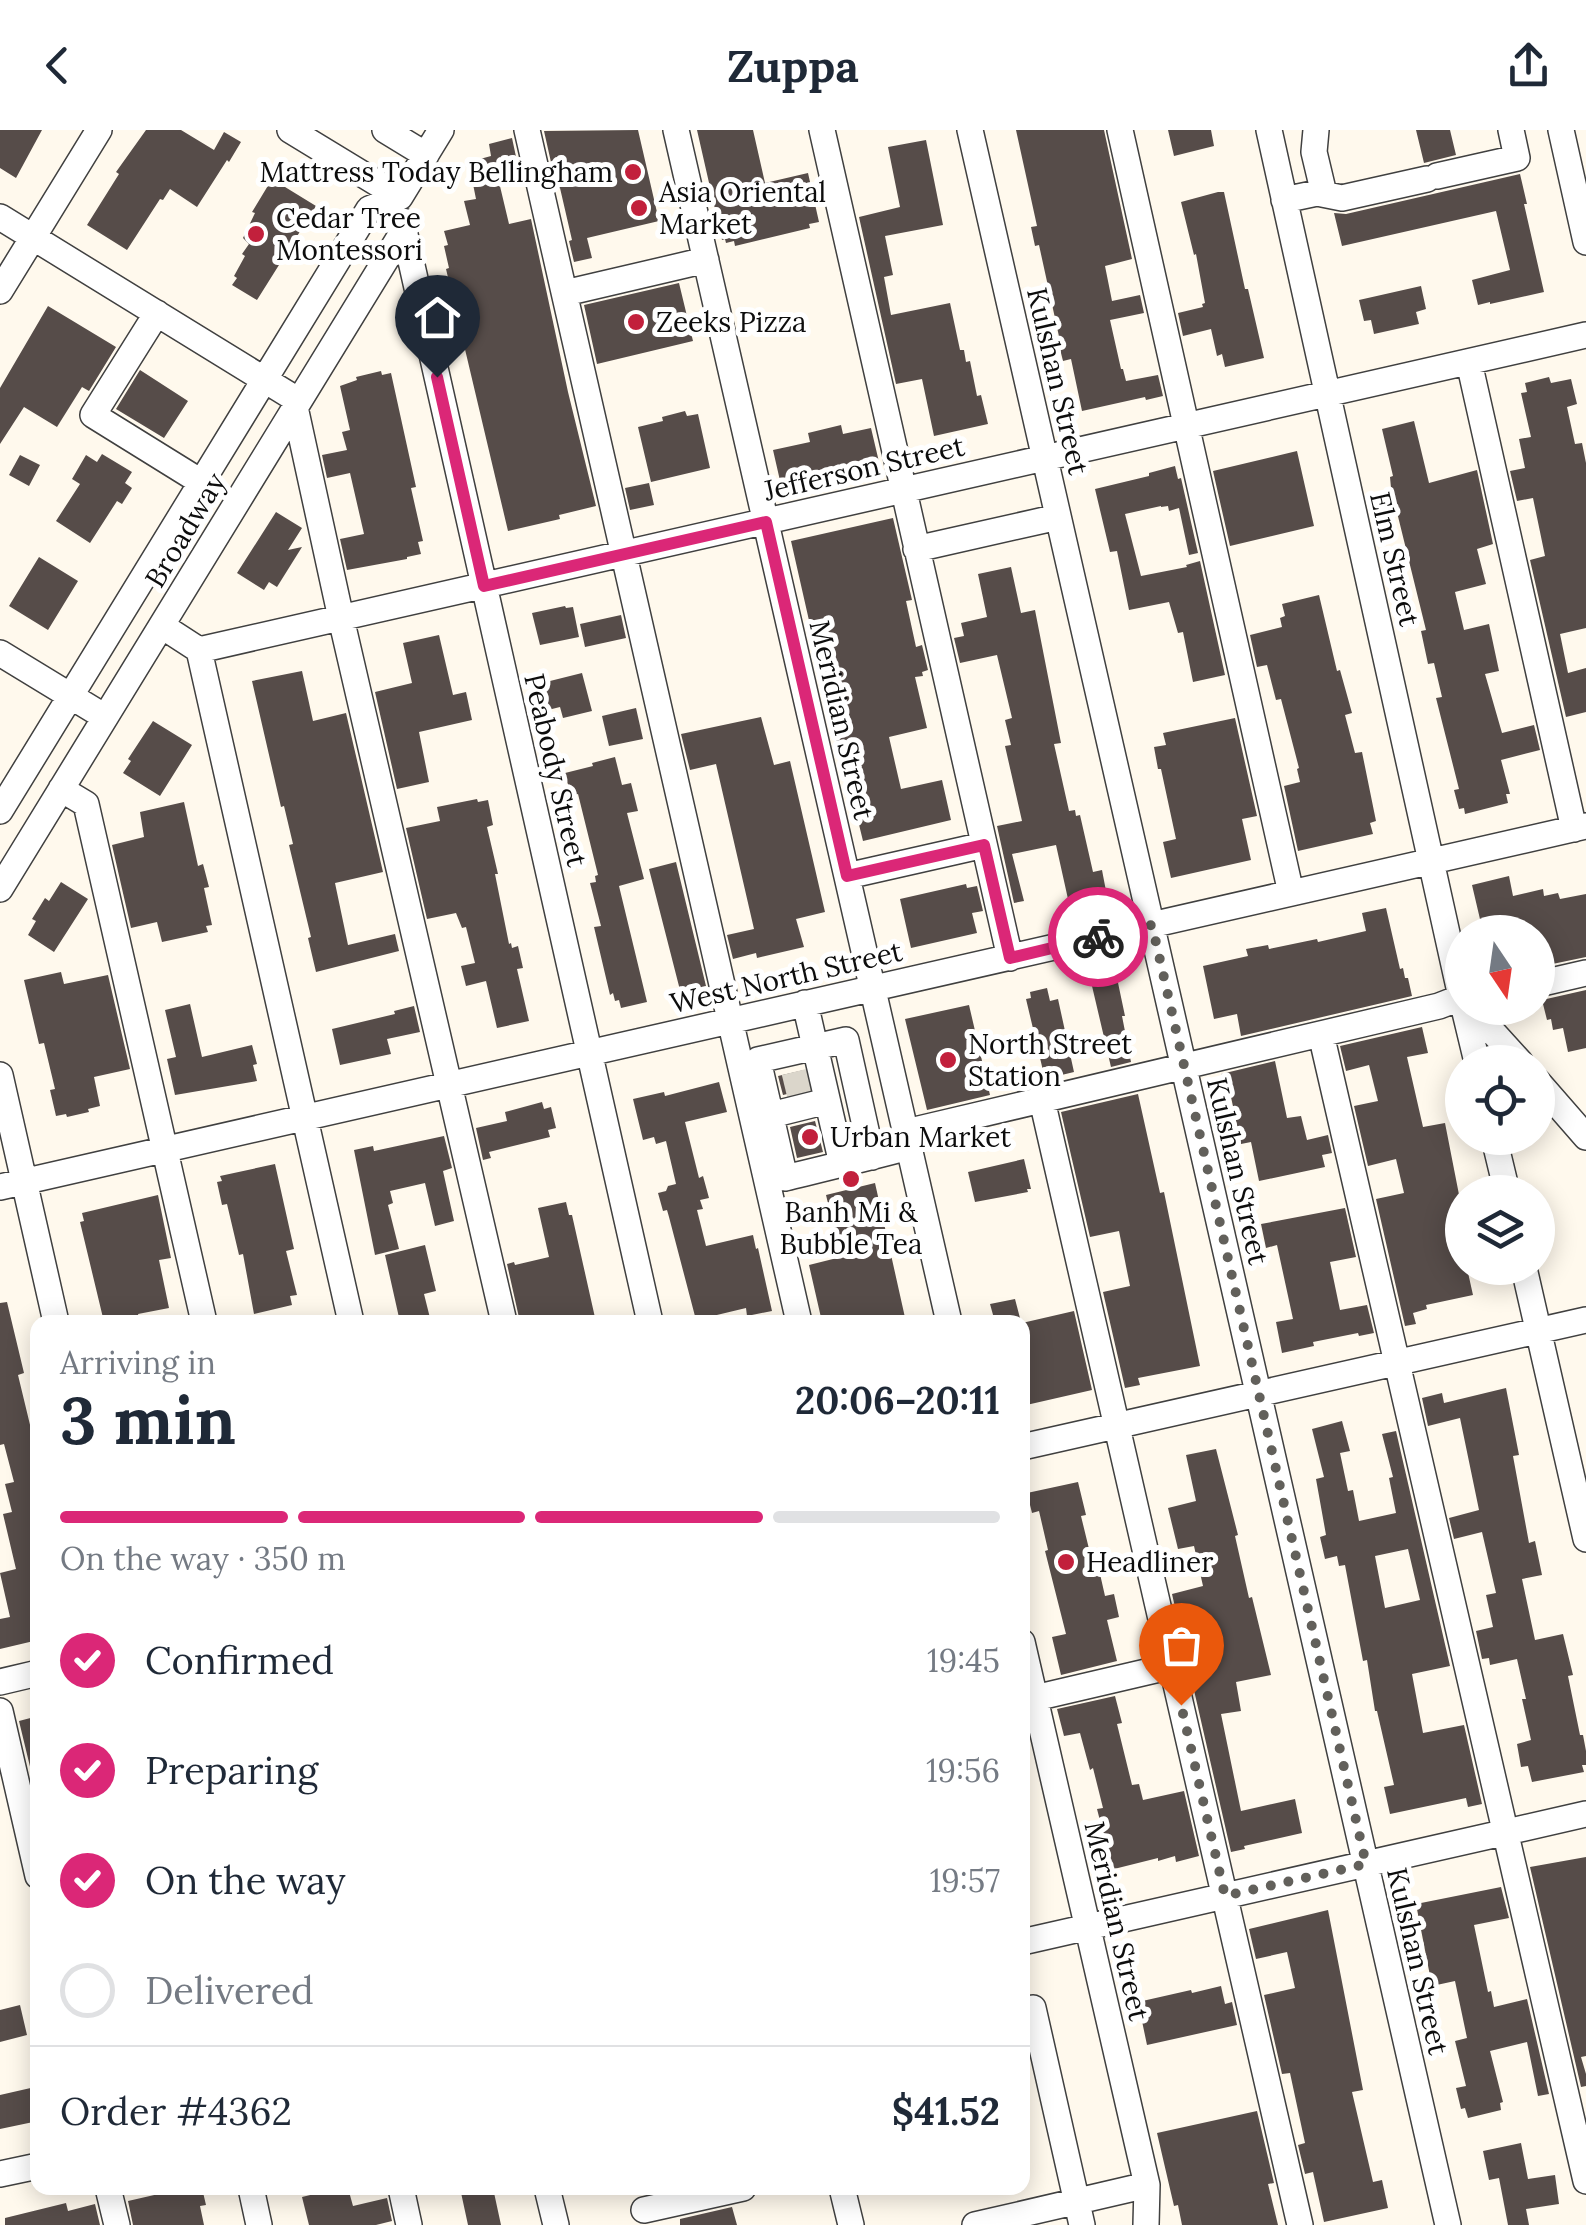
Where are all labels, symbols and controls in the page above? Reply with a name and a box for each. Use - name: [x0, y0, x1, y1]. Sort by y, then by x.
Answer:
- text: Zuppa: [727, 37, 859, 94]
- icon: back: [30, 38, 85, 93]
- icon: share: [1501, 38, 1556, 93]
- place label: Mattress Today Bellingham: [260, 154, 613, 190]
- marker: Mattress Today Bellingham: [622, 161, 644, 183]
- place label: Asia Oriental Market: [658, 174, 826, 242]
- marker: Asia Oriental Market: [628, 197, 650, 219]
- place label: Cedar Tree Montessori: [276, 200, 423, 268]
- marker: Cedar Tree Montessori: [245, 223, 267, 245]
- pin: [395, 275, 480, 378]
- street label: Kulshan Street: [1019, 284, 1097, 478]
- icon: home: [410, 290, 465, 345]
- place label: Zeeks Pizza: [656, 304, 806, 340]
- marker: Zeeks Pizza: [625, 311, 647, 333]
- street label: Jefferson Street: [759, 427, 968, 509]
- street label: Broadway: [137, 466, 233, 594]
- street label: Elm Street: [1362, 488, 1428, 630]
- street label: Meridian Street: [802, 617, 882, 823]
- street label: Peabody Street: [516, 670, 596, 870]
- courier: [1048, 887, 1148, 987]
- icon: bike: [1071, 910, 1126, 965]
- north arrow: [1445, 915, 1555, 1025]
- map controls: [1445, 915, 1555, 1285]
- street label: West North Street: [666, 933, 906, 1021]
- place label: North Street Station: [968, 1026, 1132, 1094]
- button: locate: [1445, 1045, 1555, 1155]
- marker: North Street Station: [937, 1049, 959, 1071]
- street label: Kulshan Street: [1199, 1074, 1277, 1268]
- place label: Urban Market: [830, 1119, 1011, 1155]
- marker: Urban Market: [799, 1126, 821, 1148]
- marker: Banh Mi & Bubble Tea: [840, 1168, 862, 1190]
- button: layers: [1445, 1175, 1555, 1285]
- place label: Banh Mi & Bubble Tea: [780, 1194, 922, 1262]
- text: Arriving in: [60, 1342, 216, 1383]
- text: 20:06–20:11: [795, 1376, 1000, 1424]
- text: 3 min: [60, 1379, 236, 1462]
- text: On the way · 350 m: [60, 1538, 346, 1579]
- place label: Headliner: [1086, 1544, 1213, 1580]
- marker: Headliner: [1055, 1551, 1077, 1573]
- pin: [1139, 1603, 1224, 1706]
- icon: bag: [1154, 1618, 1209, 1673]
- icon: check: [60, 1633, 115, 1688]
- text: Confirmed: [145, 1636, 334, 1684]
- text: 19:45: [927, 1640, 1000, 1681]
- icon: check: [60, 1743, 115, 1798]
- text: Preparing: [145, 1746, 318, 1794]
- text: 19:56: [926, 1750, 1000, 1791]
- street label: Meridian Street: [1077, 1818, 1157, 2024]
- icon: check: [60, 1853, 115, 1908]
- text: On the way: [145, 1856, 346, 1904]
- text: 19:57: [930, 1860, 1000, 1901]
- street label: Kulshan Street: [1379, 1864, 1457, 2058]
- text: Delivered: [145, 1966, 314, 2014]
- text: Order #4362: [60, 2087, 292, 2135]
- text: $41.52: [892, 2087, 1000, 2135]

